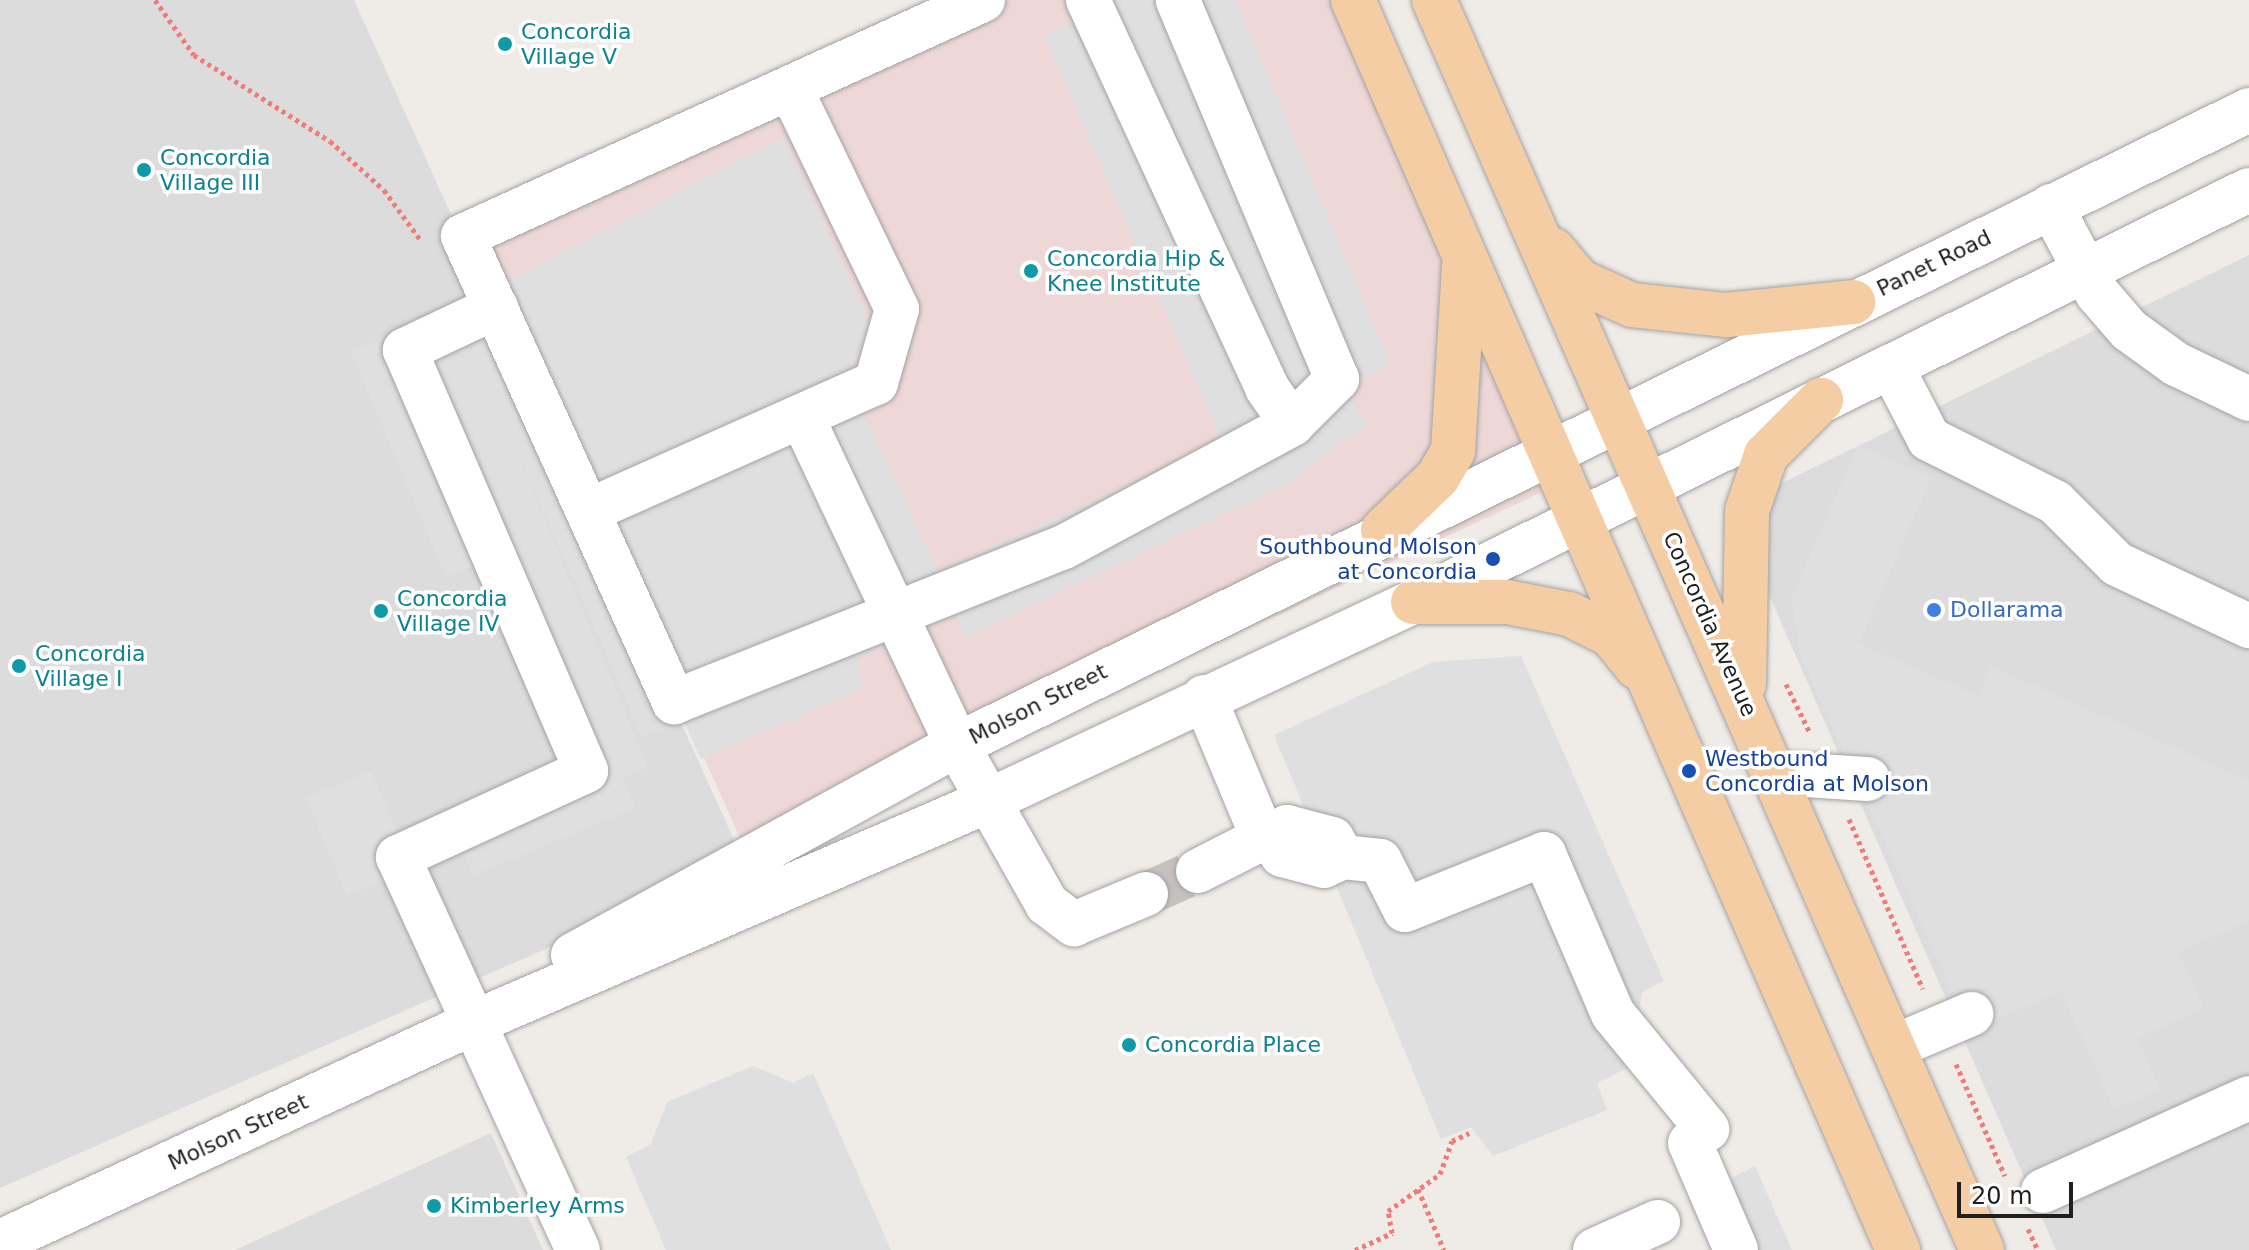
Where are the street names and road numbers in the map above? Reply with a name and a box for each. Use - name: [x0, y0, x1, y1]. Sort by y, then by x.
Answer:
- street label: Panet Road: [1872, 224, 1996, 302]
- street label: Concordia Avenue: [1657, 528, 1763, 720]
- street label: Molson Street: [965, 658, 1111, 750]
- street label: Molson Street: [164, 1088, 312, 1176]

